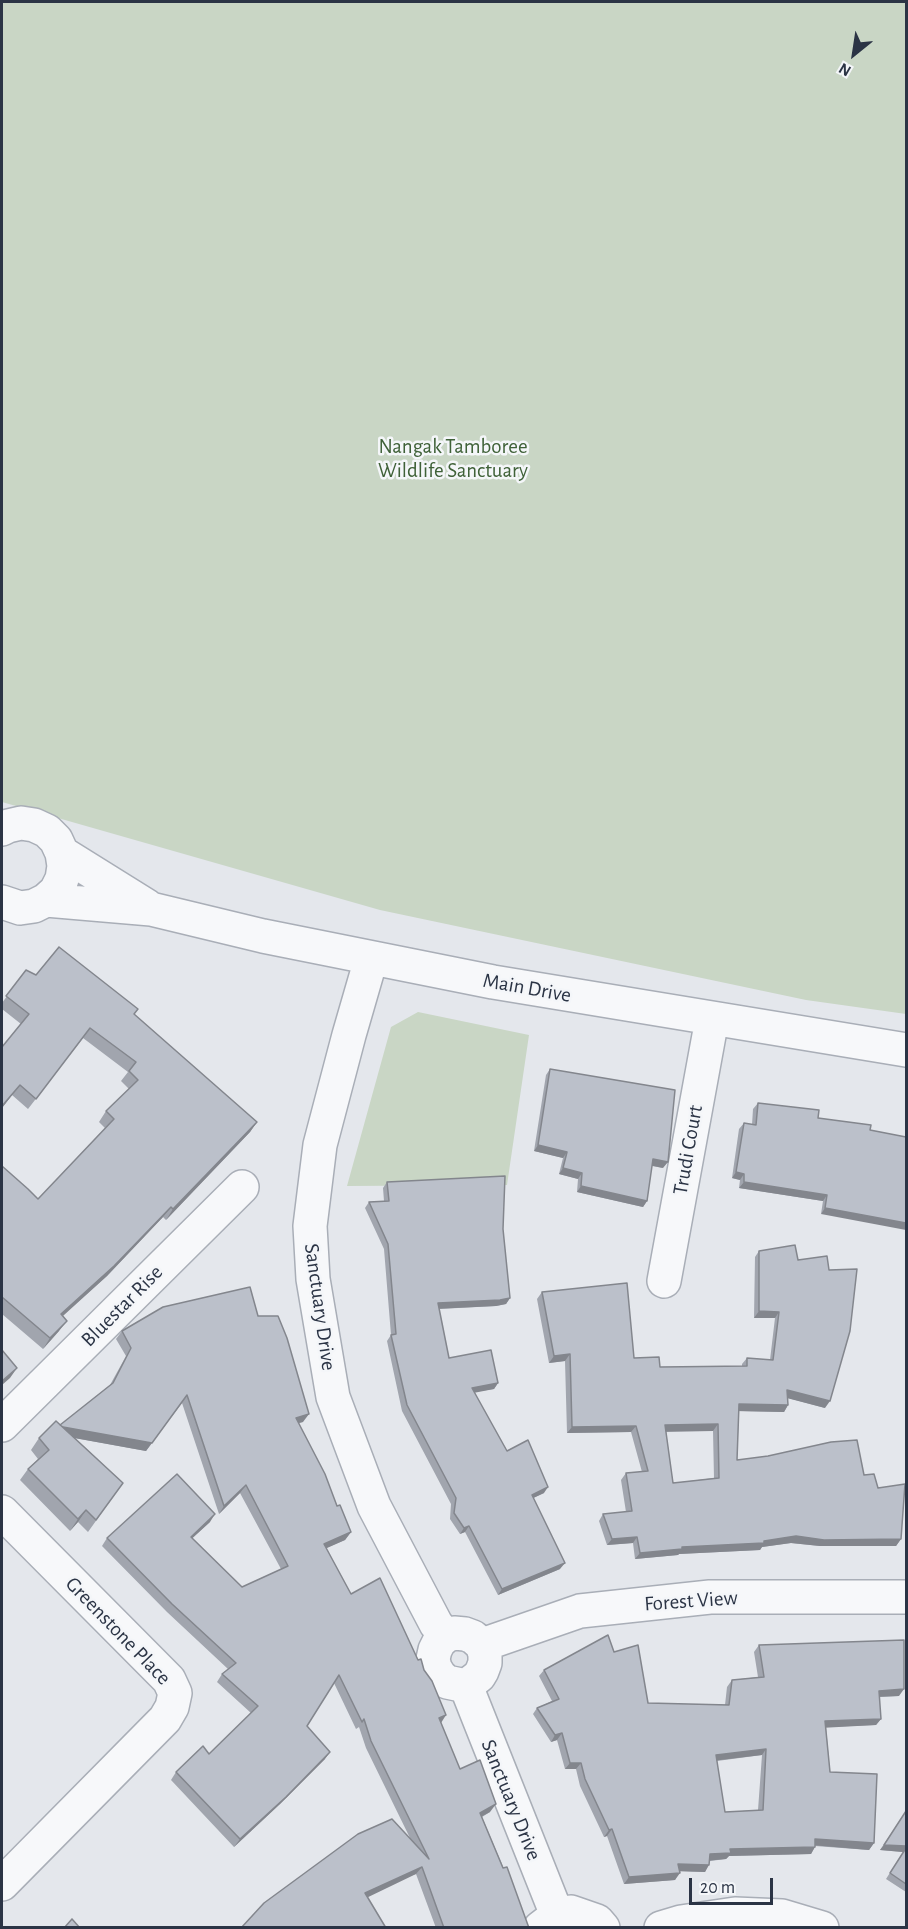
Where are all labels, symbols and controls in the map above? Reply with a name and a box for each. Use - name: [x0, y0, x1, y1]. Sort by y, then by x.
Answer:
- north arrow: [824, 24, 884, 84]
- text: N: [836, 60, 854, 79]
- park label: Nangak Tamboree Wildlife Sanctuary: [378, 434, 528, 484]
- street label: Main Drive: [481, 968, 573, 1008]
- street label: Trudi Court: [668, 1103, 708, 1197]
- street label: Sanctuary Drive: [299, 1242, 341, 1372]
- street label: Bluestar Rise: [76, 1260, 168, 1352]
- street label: Greenstone Place: [60, 1572, 176, 1690]
- street label: Forest View: [643, 1585, 739, 1617]
- street label: Sanctuary Drive: [475, 1736, 547, 1864]
- scale bar: [692, 1866, 776, 1904]
- text: 20 m: [700, 1879, 735, 1897]

